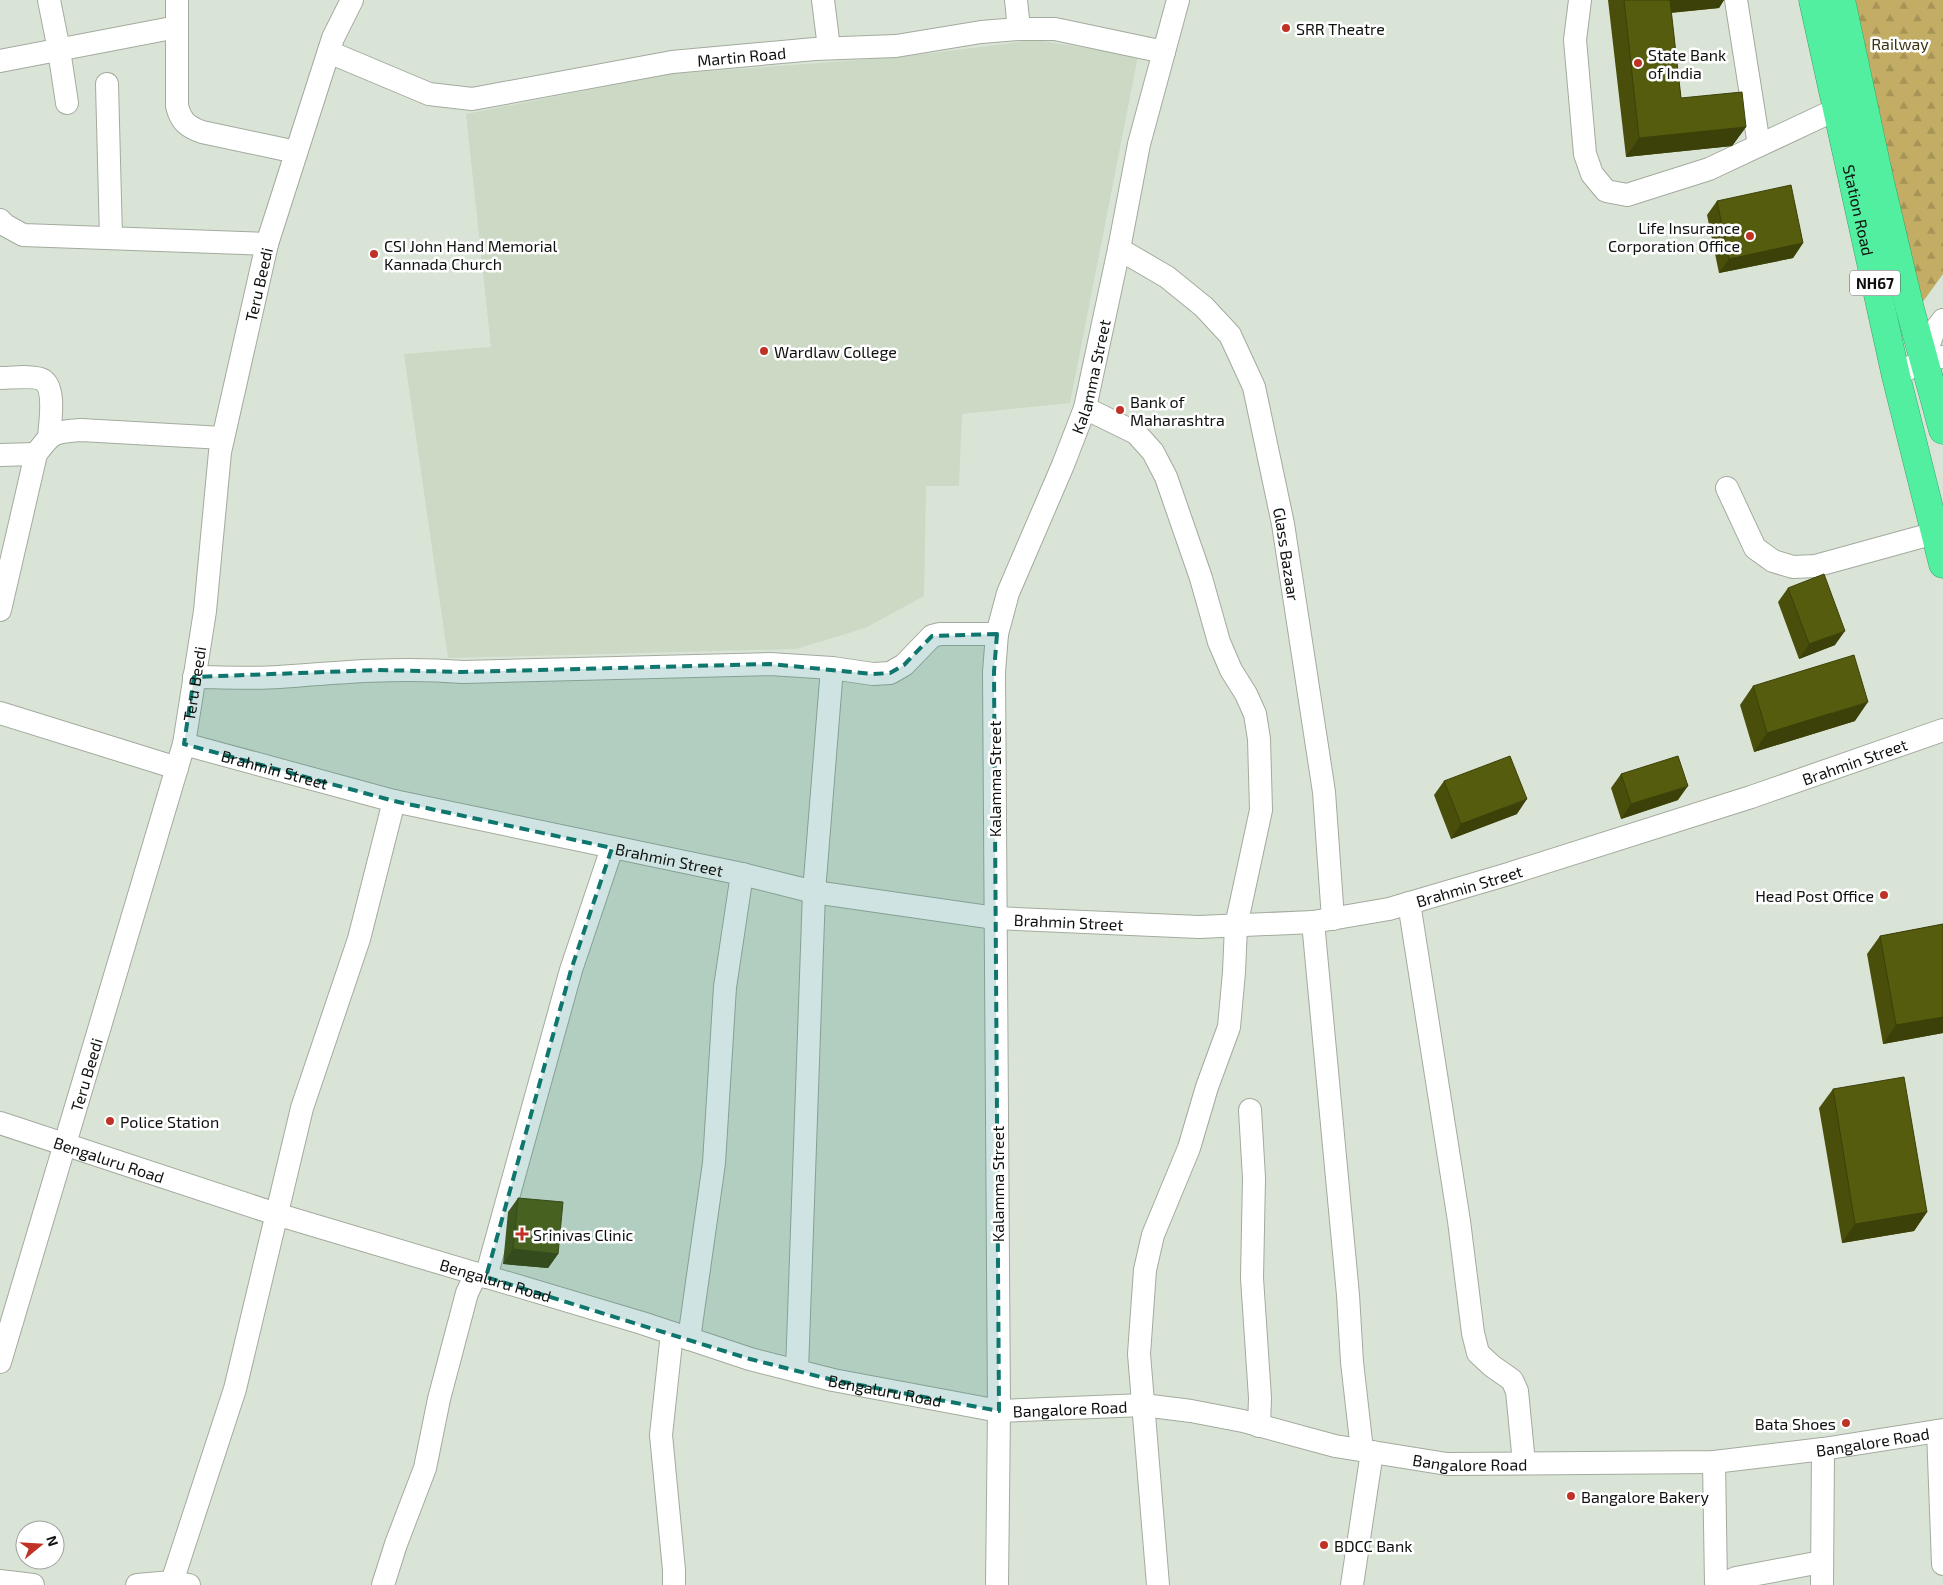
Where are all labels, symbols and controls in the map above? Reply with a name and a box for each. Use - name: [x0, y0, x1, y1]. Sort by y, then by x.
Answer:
- place label: SRR Theatre: [1296, 19, 1385, 38]
- marker: SRR Theatre: [1280, 22, 1292, 34]
- park label: Railway: [1871, 34, 1929, 53]
- street label: Martin Road: [696, 42, 787, 69]
- place label: State Bank of India: [1648, 45, 1726, 82]
- marker: State Bank of India: [1632, 57, 1644, 69]
- street label: Station Road: [1840, 163, 1879, 257]
- place label: Life Insurance Corporation Office: [1608, 218, 1740, 255]
- marker: Life Insurance Corporation Office: [1744, 230, 1756, 242]
- place label: CSI John Hand Memorial Kannada Church: [384, 236, 558, 273]
- street label: Teru Beedi: [240, 245, 275, 323]
- marker: CSI John Hand Memorial Kannada Church: [368, 248, 380, 260]
- road number: NH67: [1850, 270, 1900, 296]
- street label: Kalamma Street: [1067, 318, 1113, 436]
- place label: Wardlaw College: [774, 342, 897, 361]
- marker: Wardlaw College: [758, 345, 770, 357]
- place label: Bank of Maharashtra: [1130, 392, 1225, 429]
- marker: Bank of Maharashtra: [1114, 404, 1126, 416]
- street label: Glass Bazaar: [1270, 505, 1304, 603]
- street label: Teru Beedi: [178, 645, 209, 722]
- street label: Kalamma Street: [985, 721, 1004, 837]
- street label: Brahmin Street: [1799, 734, 1909, 788]
- street label: Brahmin Street: [219, 745, 330, 792]
- street label: Brahmin Street: [614, 838, 725, 879]
- street label: Brahmin Street: [1414, 861, 1524, 910]
- place label: Head Post Office: [1755, 886, 1874, 905]
- marker: Head Post Office: [1878, 889, 1890, 901]
- street label: Brahmin Street: [1013, 909, 1124, 933]
- street label: Teru Beedi: [66, 1036, 105, 1113]
- place label: Police Station: [120, 1112, 219, 1131]
- marker: Police Station: [104, 1115, 116, 1127]
- street label: Kalamma Street: [988, 1126, 1007, 1242]
- street label: Bengaluru Road: [51, 1132, 167, 1186]
- place label: Srinivas Clinic: [533, 1225, 634, 1244]
- marker: Srinivas Clinic: [515, 1227, 529, 1241]
- street label: Bengaluru Road: [438, 1254, 554, 1305]
- street label: Bengaluru Road: [827, 1370, 944, 1410]
- street label: Bangalore Road: [1012, 1396, 1128, 1420]
- place label: Bata Shoes: [1755, 1414, 1836, 1433]
- marker: Bata Shoes: [1840, 1417, 1852, 1429]
- street label: Bangalore Road: [1815, 1423, 1931, 1459]
- street label: Bangalore Road: [1411, 1449, 1527, 1474]
- place label: Bangalore Bakery: [1581, 1487, 1709, 1506]
- marker: Bangalore Bakery: [1565, 1490, 1577, 1502]
- north arrow: [15, 1520, 65, 1570]
- text: N: [43, 1533, 62, 1548]
- place label: BDCC Bank: [1334, 1536, 1412, 1555]
- marker: BDCC Bank: [1318, 1539, 1330, 1551]

